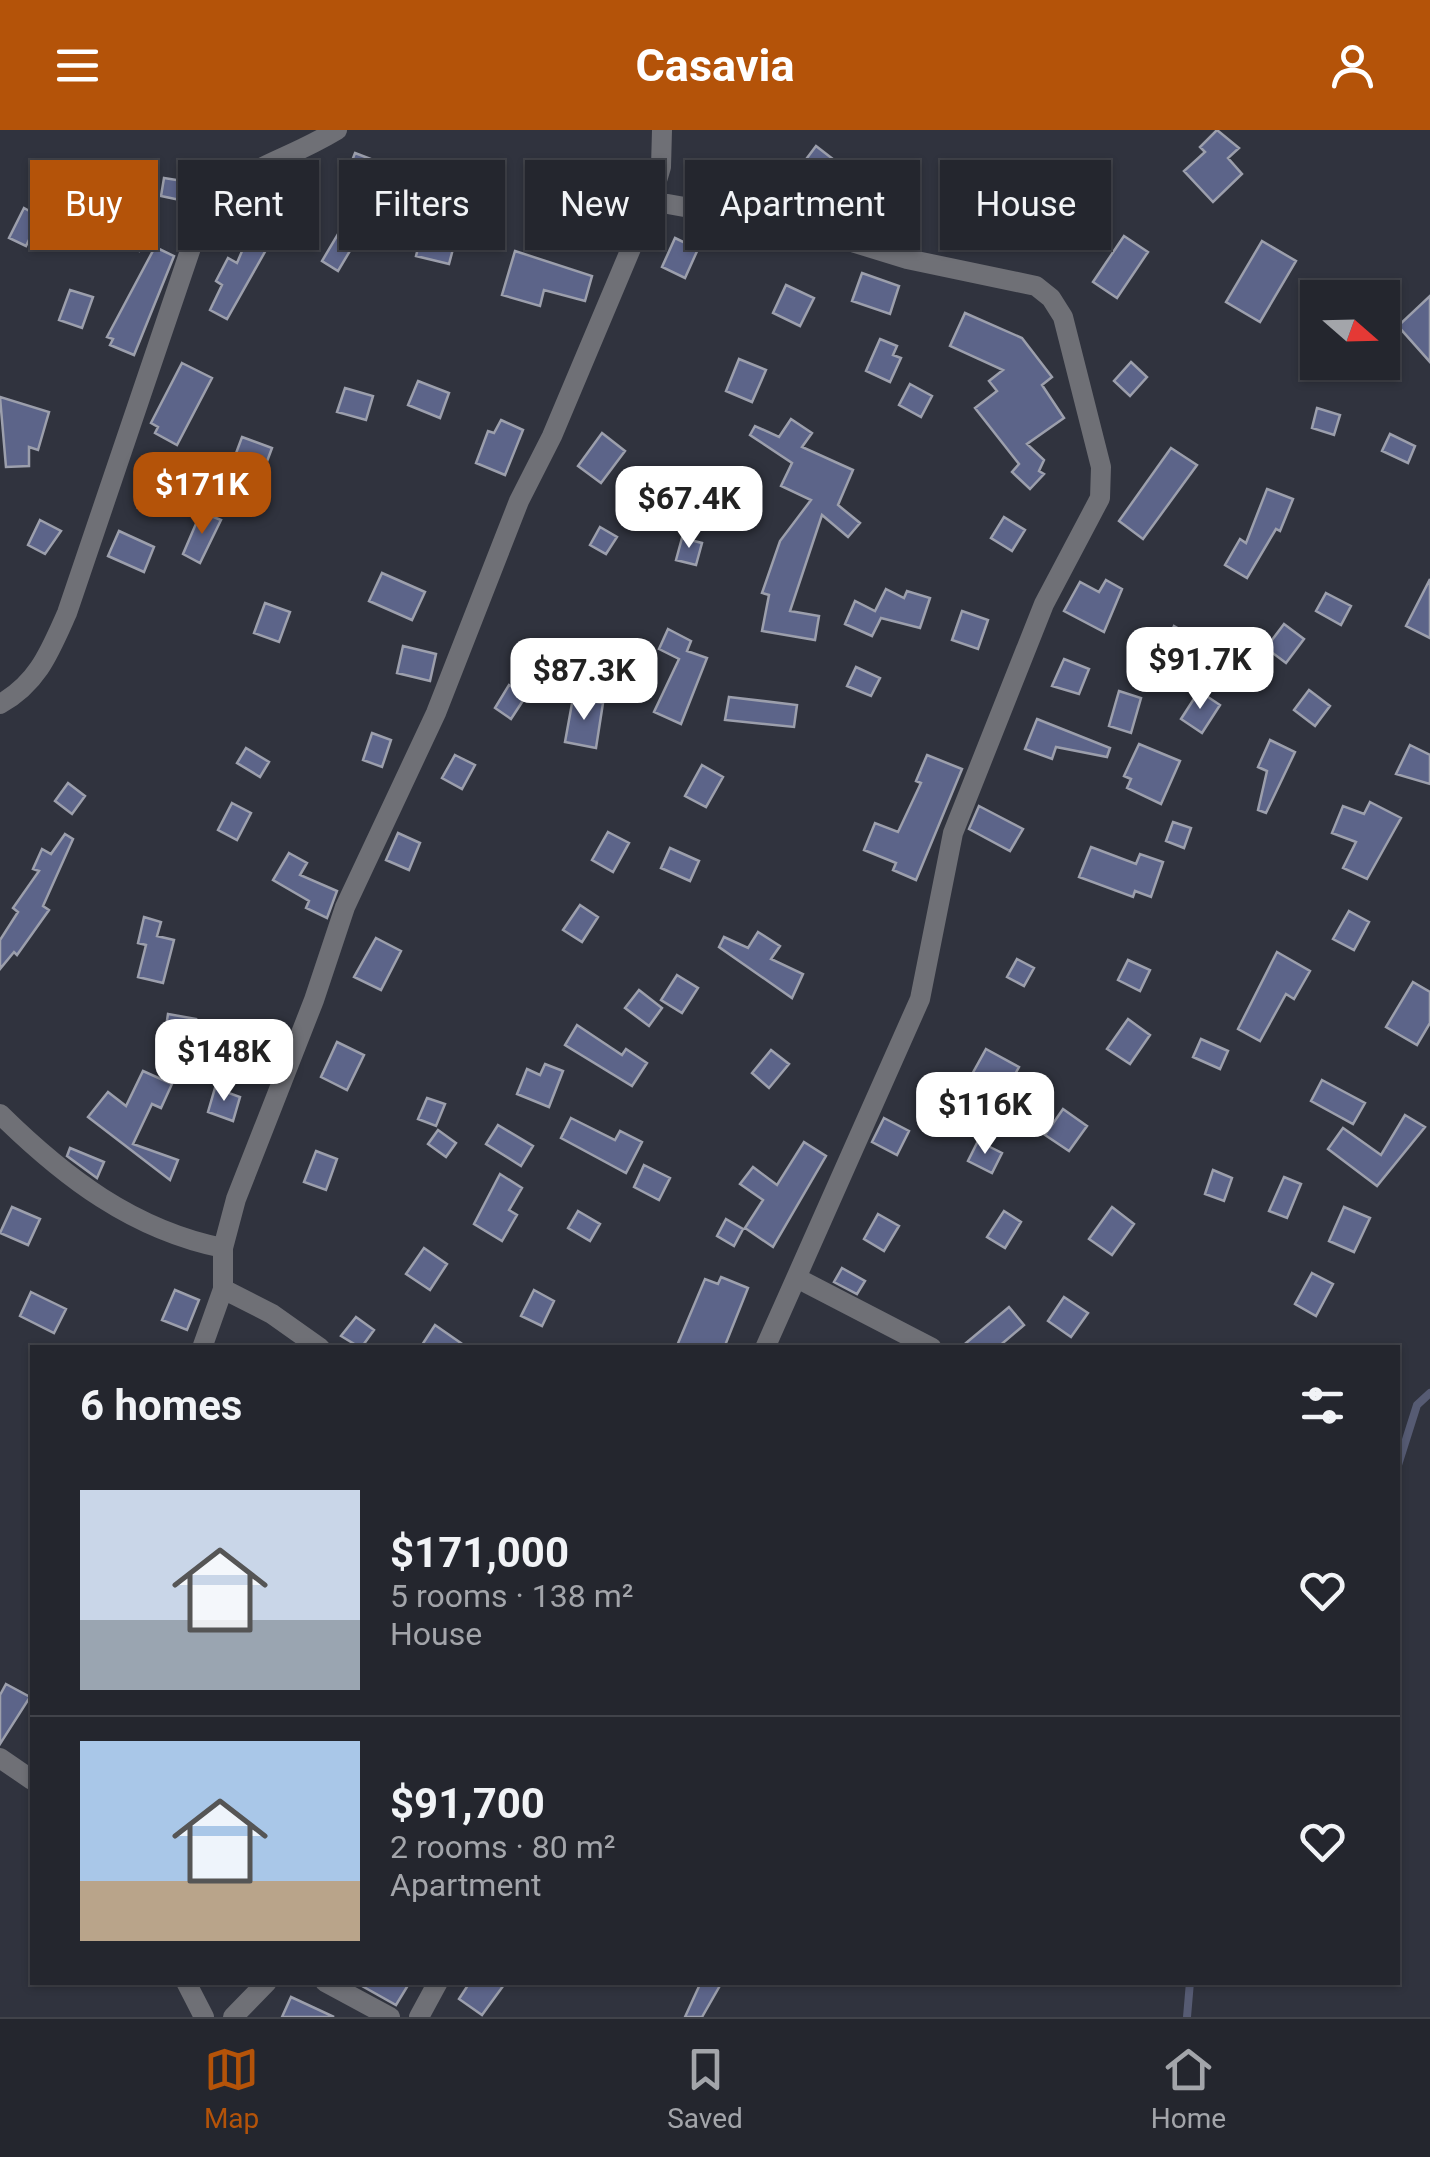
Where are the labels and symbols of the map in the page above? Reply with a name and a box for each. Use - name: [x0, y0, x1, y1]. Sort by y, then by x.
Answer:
- north arrow: [1300, 280, 1400, 380]
- pin: $171K: [132, 452, 272, 537]
- pin: $67.4K: [608, 466, 770, 551]
- pin: $91.7K: [1119, 627, 1281, 712]
- pin: $87.3K: [503, 638, 665, 723]
- pin: $148K: [154, 1019, 294, 1104]
- pin: $116K: [915, 1072, 1055, 1157]

